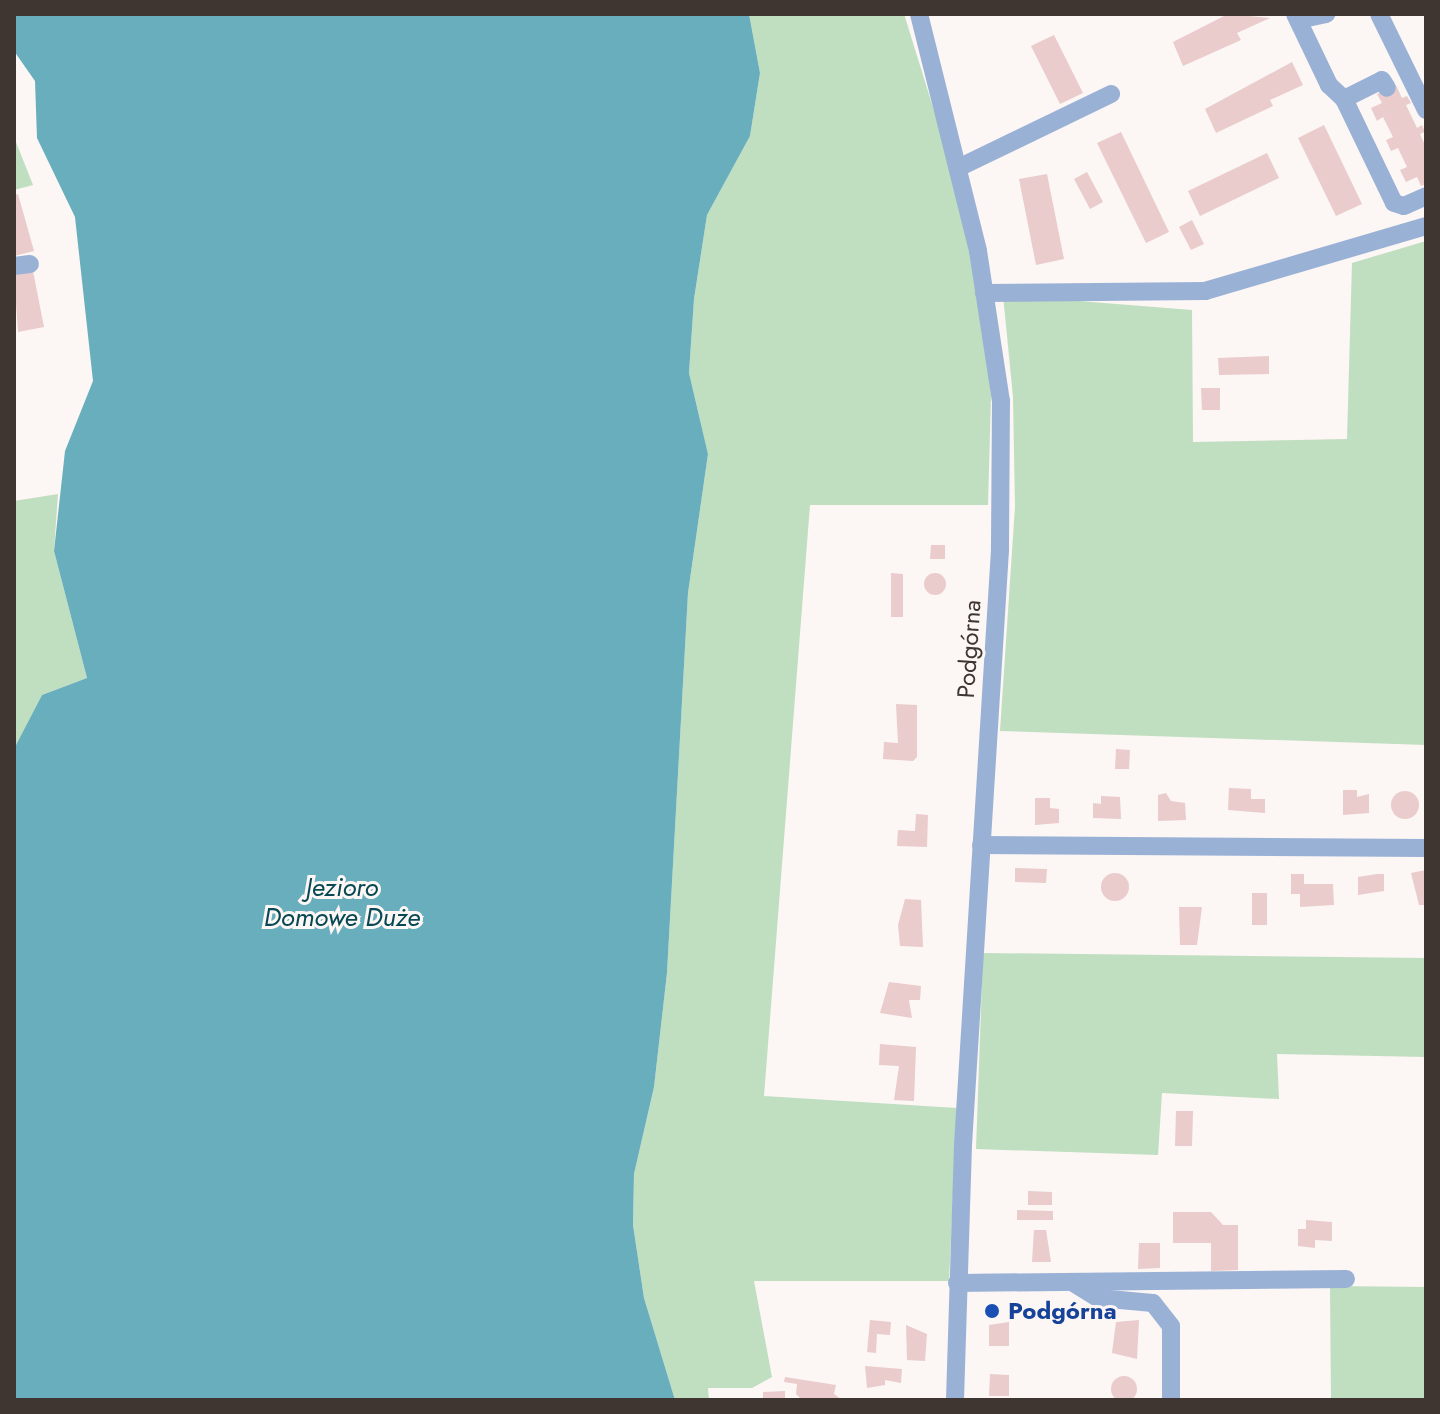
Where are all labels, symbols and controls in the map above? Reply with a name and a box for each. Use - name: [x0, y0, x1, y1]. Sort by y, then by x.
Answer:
- street label: Podgórna: [951, 599, 987, 699]
- water label: Jezioro Domowe Duże: [264, 872, 420, 934]
- place label: Podgórna: [1008, 1297, 1117, 1325]
- marker: Podgórna: [983, 1302, 1001, 1320]

